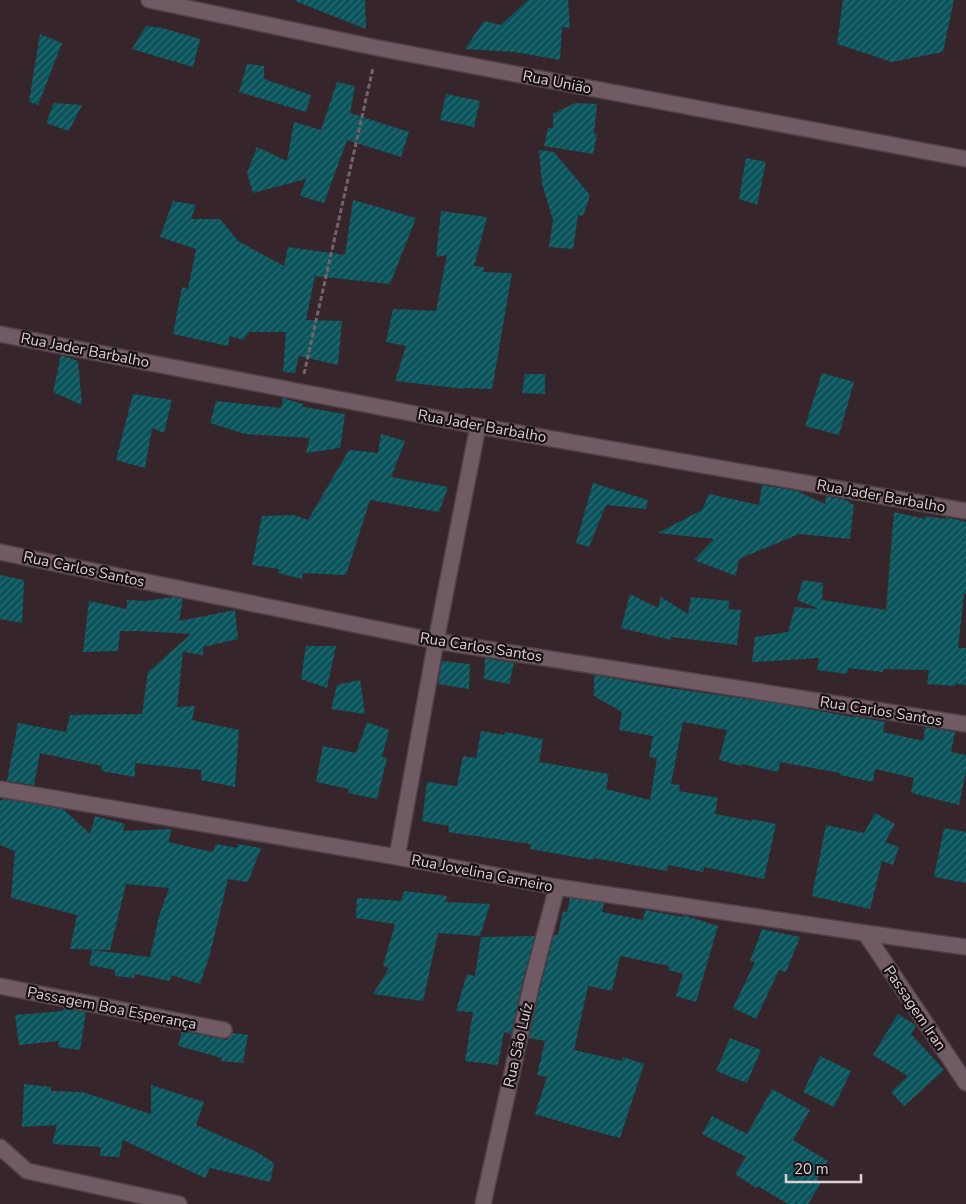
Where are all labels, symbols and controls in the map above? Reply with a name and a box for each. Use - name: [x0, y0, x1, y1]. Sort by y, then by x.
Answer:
- street label: Rua União: [521, 66, 593, 98]
- street label: Rua Jader Barbalho: [19, 328, 151, 372]
- street label: Rua Jader Barbalho: [416, 405, 548, 447]
- street label: Rua Jader Barbalho: [815, 475, 947, 517]
- street label: Rua Carlos Santos: [21, 546, 147, 592]
- street label: Rua Carlos Santos: [418, 627, 544, 667]
- street label: Rua Carlos Santos: [818, 691, 944, 731]
- street label: Rua Jovelina Carneiro: [409, 849, 555, 897]
- street label: Passagem Iran: [879, 962, 951, 1054]
- street label: Passagem Boa Esperança: [25, 982, 199, 1034]
- street label: Rua São Luíz: [499, 1001, 537, 1089]
- scale bar: [786, 1152, 861, 1184]
- text: 20 m: [794, 1159, 829, 1179]

